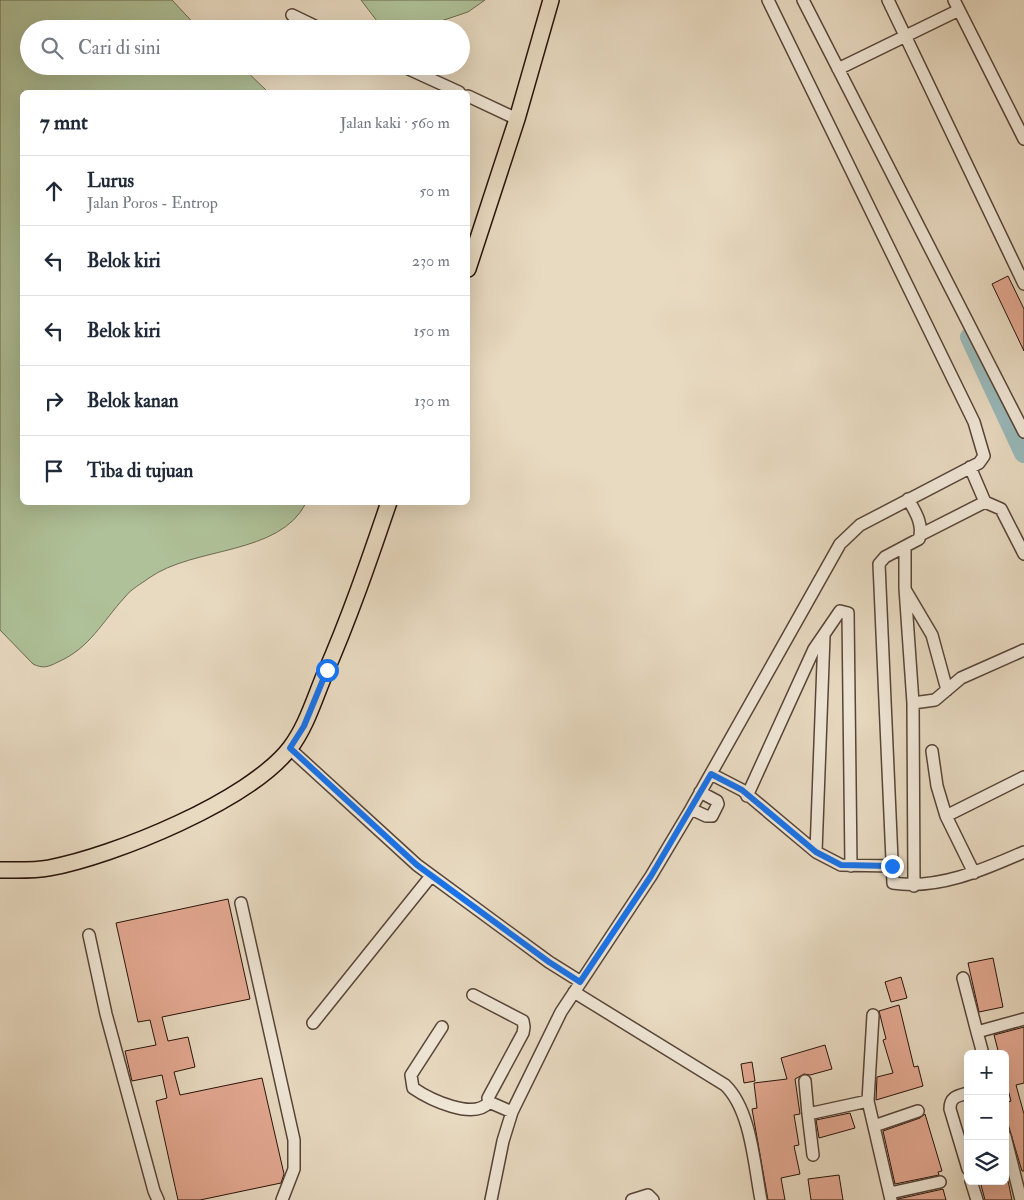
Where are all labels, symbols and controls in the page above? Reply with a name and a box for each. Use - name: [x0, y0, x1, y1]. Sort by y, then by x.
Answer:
- search box: [20, 20, 470, 75]
- icon: search: [38, 34, 66, 62]
- text: Cari di sini: [78, 36, 161, 60]
- text: 7 mnt: [40, 109, 88, 136]
- text: Jalan kaki · 560 m: [340, 113, 450, 133]
- text: Lurus: [87, 169, 134, 193]
- icon: ahead: [40, 177, 68, 205]
- text: 50 m: [419, 181, 450, 201]
- text: Jalan Poros - Entrop: [87, 193, 218, 213]
- icon: left: [40, 247, 68, 275]
- text: Belok kiri: [87, 249, 161, 273]
- text: 230 m: [412, 251, 450, 271]
- icon: left: [40, 317, 68, 345]
- text: Belok kiri: [87, 319, 161, 343]
- text: 150 m: [413, 321, 450, 341]
- icon: right: [40, 387, 68, 415]
- text: Belok kanan: [87, 389, 178, 413]
- text: 130 m: [414, 391, 450, 411]
- icon: arrive: [40, 457, 68, 485]
- text: Tiba di tujuan: [87, 459, 193, 483]
- route start: [316, 659, 339, 682]
- route end: [881, 855, 904, 878]
- map controls: [964, 1050, 1009, 1185]
- button: +: [964, 1050, 1009, 1095]
- button: −: [964, 1095, 1009, 1140]
- button: layers: [964, 1140, 1009, 1185]

